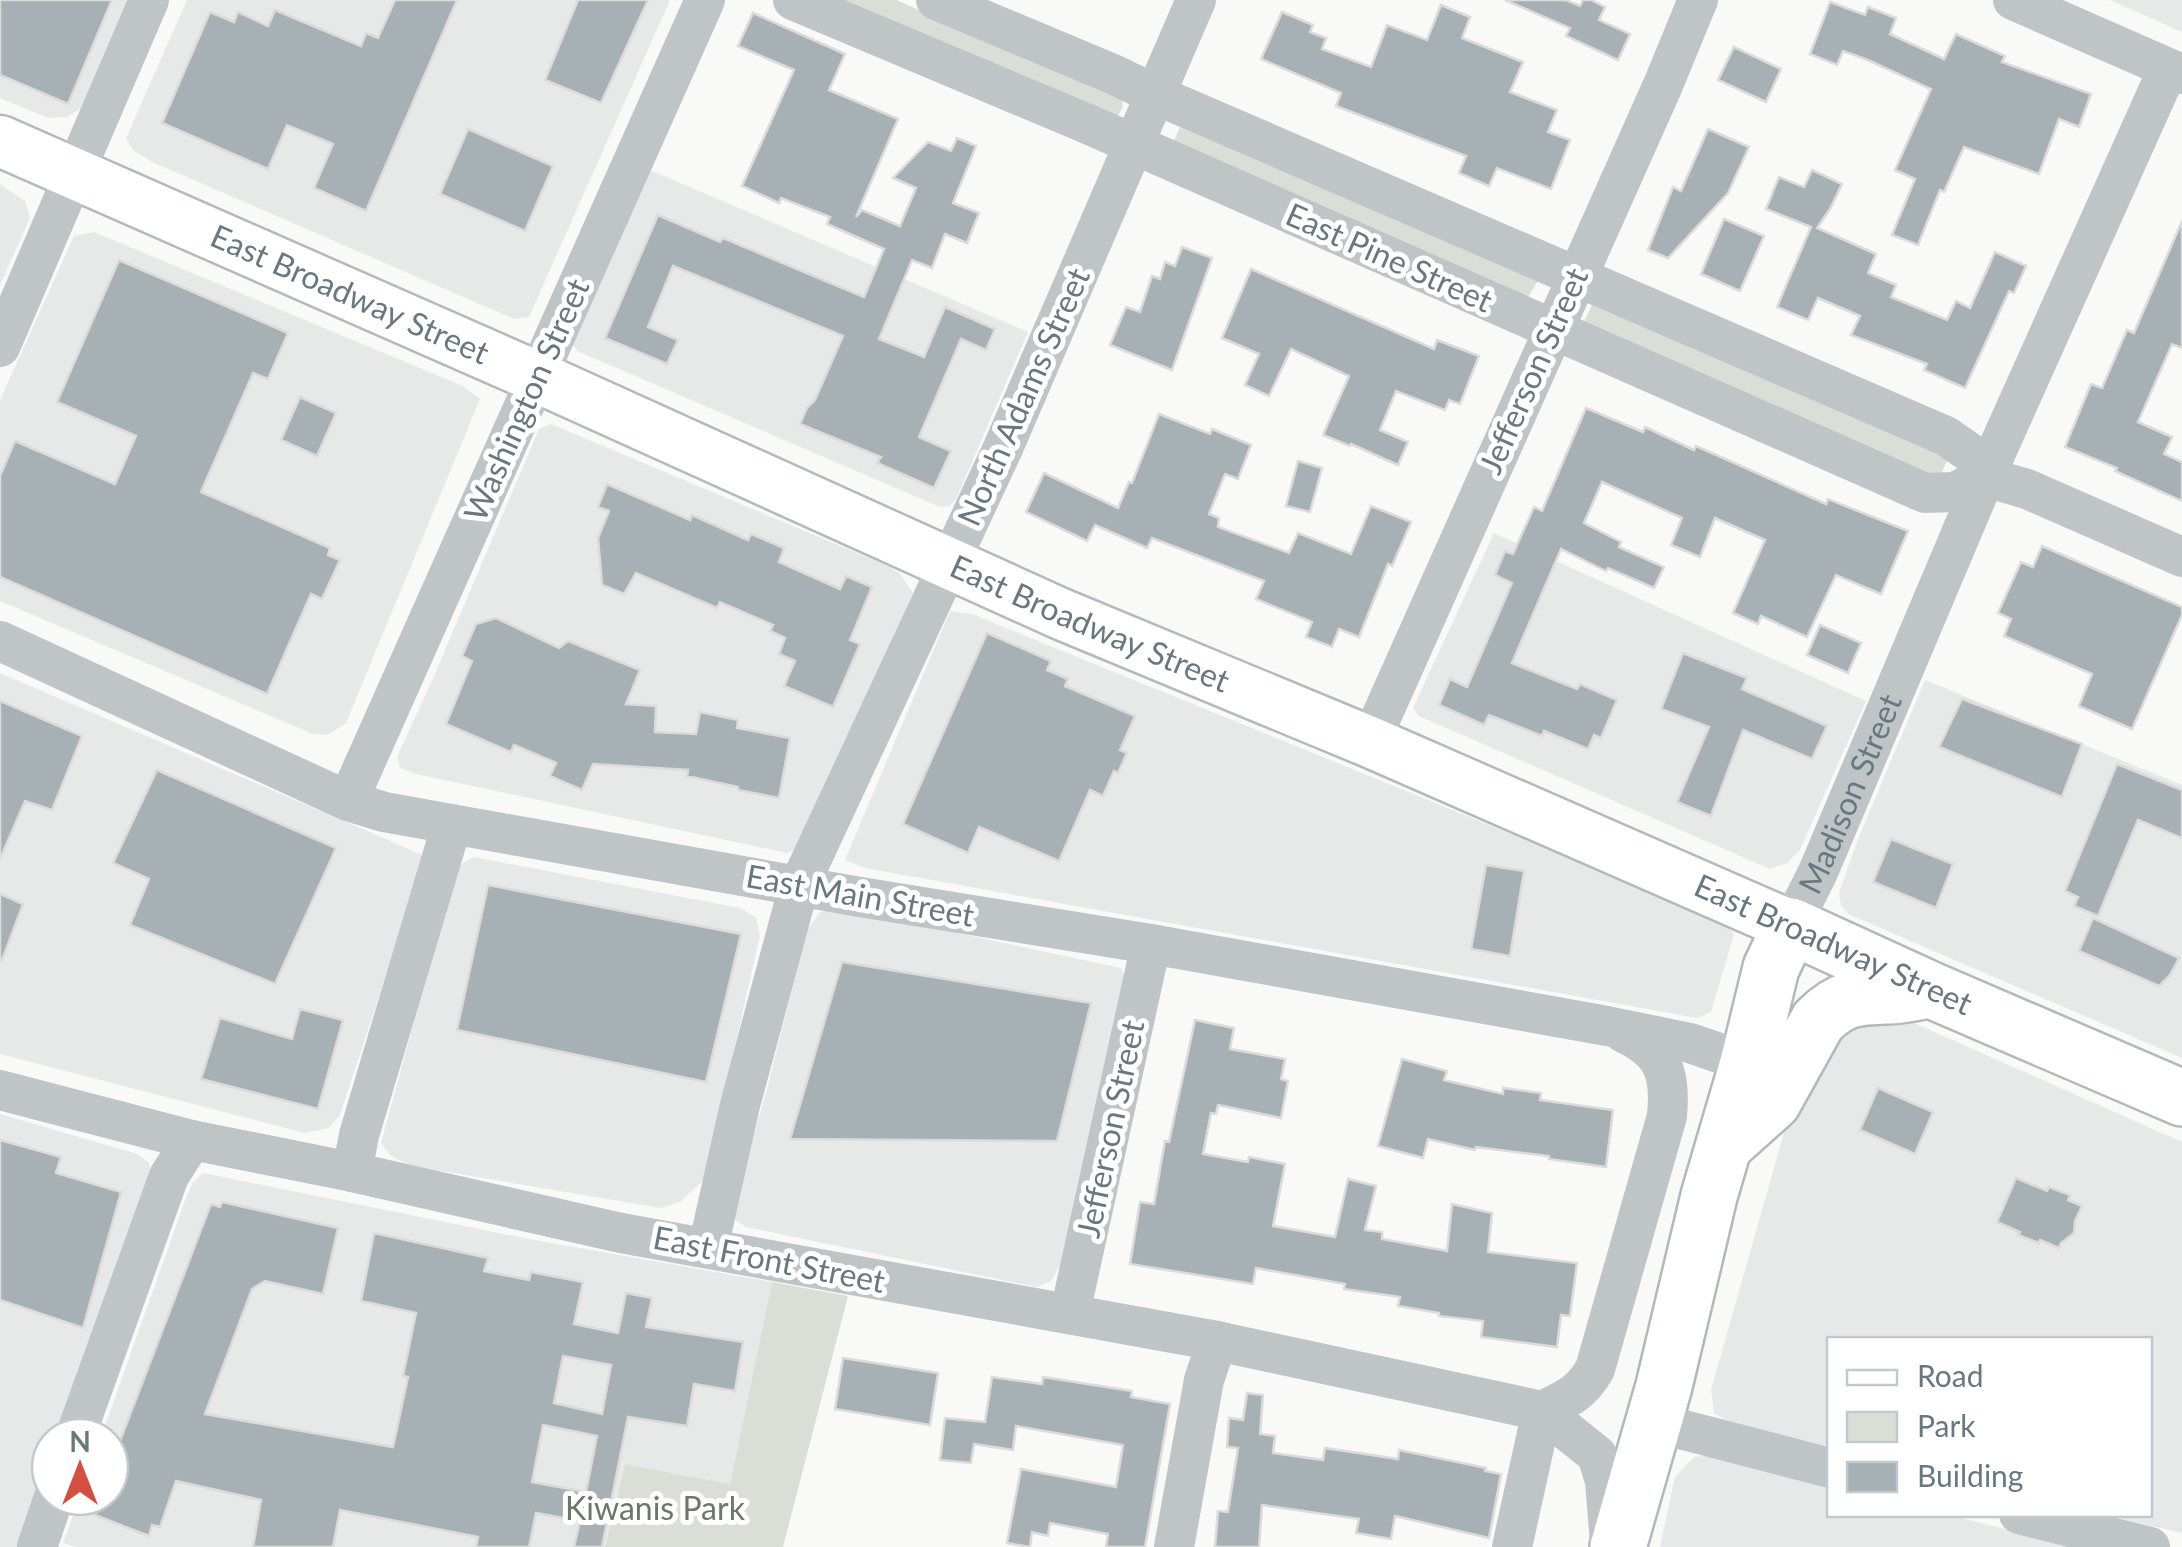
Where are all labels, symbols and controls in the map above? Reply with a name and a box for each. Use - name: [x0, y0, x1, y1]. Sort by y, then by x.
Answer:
- street label: East Pine Street: [1280, 194, 1499, 320]
- street label: East Broadway Street: [205, 215, 496, 372]
- street label: North Adams Street: [948, 261, 1097, 531]
- street label: Jefferson Street: [1470, 261, 1596, 479]
- street label: Washington Street: [455, 272, 597, 527]
- street label: East Broadway Street: [945, 546, 1236, 700]
- street label: Madison Street: [1789, 687, 1909, 900]
- street label: East Main Street: [743, 855, 978, 934]
- street label: East Broadway Street: [1689, 865, 1979, 1023]
- street label: Jefferson Street: [1067, 1016, 1152, 1241]
- street label: East Front Street: [650, 1217, 889, 1300]
- legend: [1827, 1337, 2152, 1517]
- text: Road: [1917, 1357, 1984, 1393]
- text: Park: [1917, 1407, 1976, 1443]
- north arrow: [30, 1417, 130, 1517]
- text: N: [69, 1424, 91, 1458]
- text: Building: [1917, 1457, 2023, 1493]
- park label: Kiwanis Park: [565, 1488, 746, 1527]

